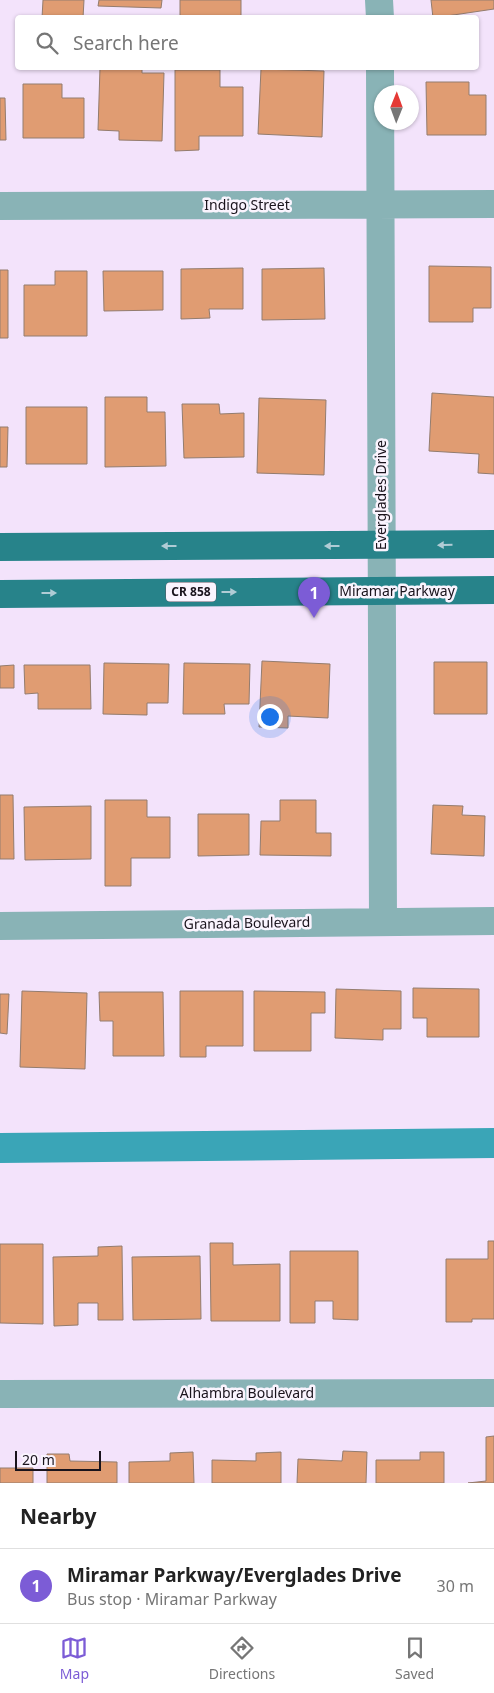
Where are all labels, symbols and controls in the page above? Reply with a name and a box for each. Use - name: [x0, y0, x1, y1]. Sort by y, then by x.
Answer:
- search box: [15, 15, 479, 70]
- icon: search: [33, 29, 61, 57]
- text: Search here: [73, 30, 179, 56]
- north arrow: [374, 85, 419, 130]
- street label: Indigo Street: [204, 195, 290, 214]
- street label: Everglades Drive: [371, 440, 390, 550]
- one-way arrow: [437, 541, 453, 549]
- one-way arrow: [161, 542, 177, 550]
- one-way arrow: [324, 542, 340, 550]
- pin: 1: [298, 577, 330, 618]
- street label: Miramar Parkway: [339, 581, 456, 600]
- road number: CR 858: [166, 582, 216, 602]
- one-way arrow: [221, 588, 237, 596]
- one-way arrow: [41, 589, 57, 597]
- your location: [257, 704, 283, 730]
- street label: Granada Boulevard: [183, 912, 310, 933]
- street label: Alhambra Boulevard: [180, 1383, 314, 1402]
- scale bar: [15, 1448, 101, 1471]
- text: 20 m: [22, 1450, 55, 1469]
- text: Nearby: [20, 1502, 96, 1530]
- text: Miramar Parkway/Everglades Drive: [67, 1562, 402, 1588]
- text: 1: [31, 1575, 41, 1597]
- text: 30 m: [437, 1575, 474, 1597]
- text: Bus stop · Miramar Parkway: [67, 1588, 277, 1610]
- tab: Map: [60, 1634, 89, 1683]
- tab: Directions: [209, 1634, 275, 1683]
- tab: Saved: [395, 1634, 434, 1683]

